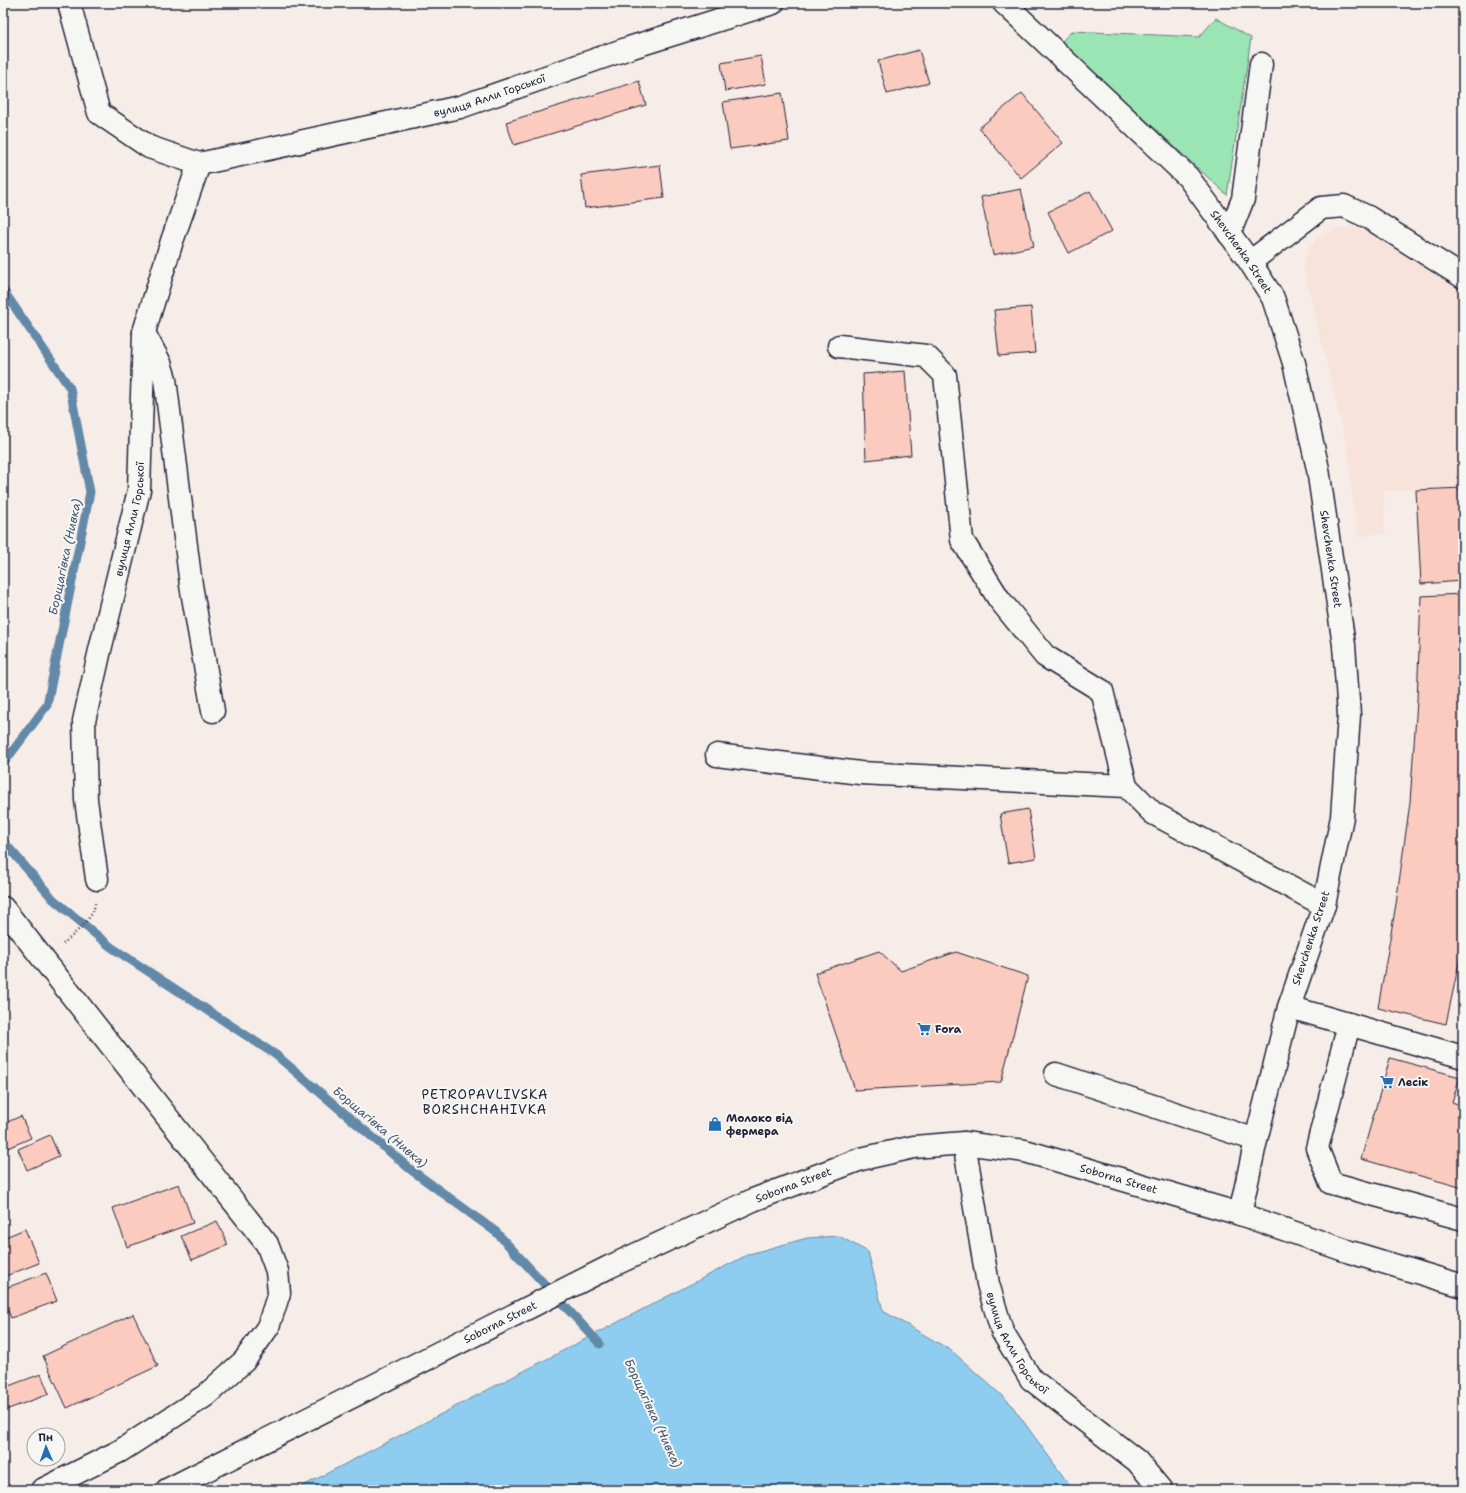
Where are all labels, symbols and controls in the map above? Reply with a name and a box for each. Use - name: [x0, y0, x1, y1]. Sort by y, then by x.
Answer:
- street label: вулиця Алли Горської: [432, 70, 548, 120]
- street label: Shevchenka Street: [1207, 207, 1276, 296]
- street label: вулиця Алли Горської: [111, 461, 147, 578]
- water label: Борщагівка (Нивка): [45, 497, 85, 617]
- street label: Shevchenka Street: [1317, 509, 1346, 609]
- street label: Shevchenka Street: [1289, 889, 1333, 987]
- supermarket icon: Fora: [916, 1021, 932, 1037]
- place label: Fora: [935, 1022, 962, 1037]
- supermarket icon: Лесік: [1379, 1074, 1395, 1090]
- place label: Лесік: [1398, 1075, 1428, 1090]
- water label: Борщагівка (Нивка): [329, 1083, 431, 1171]
- district label: PETROPAVLIVSKA BORSHCHAHIVKA: [422, 1086, 549, 1118]
- place label: Молоко від фермера: [726, 1111, 793, 1139]
- shop icon: Молоко від фермера: [707, 1116, 723, 1132]
- street label: Soborna Street: [1078, 1160, 1159, 1197]
- street label: Soborna Street: [753, 1163, 834, 1206]
- street label: вулиця Алли Горської: [983, 1290, 1052, 1398]
- street label: Soborna Street: [461, 1297, 539, 1347]
- water label: Борщагівка (Нивка): [621, 1356, 685, 1470]
- north arrow: [26, 1427, 66, 1467]
- text: Пн: [38, 1430, 53, 1445]

